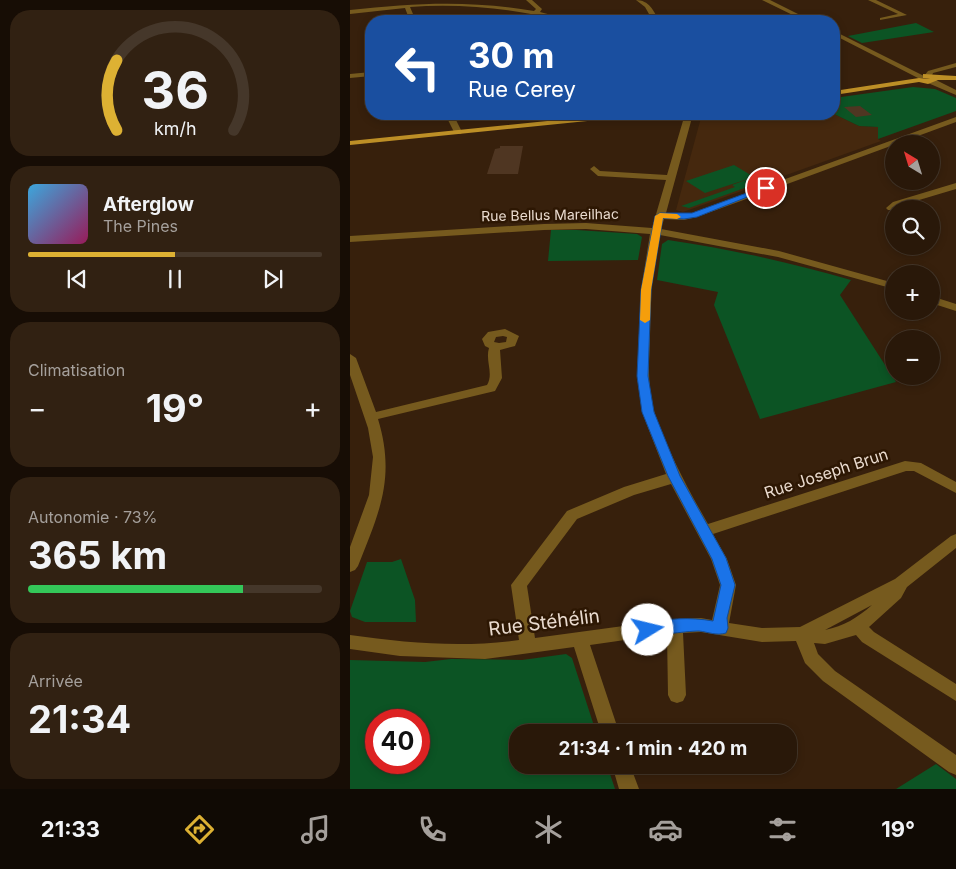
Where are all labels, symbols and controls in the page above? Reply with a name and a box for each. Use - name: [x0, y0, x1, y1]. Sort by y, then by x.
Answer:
- text: 30 m: [468, 34, 554, 76]
- icon: left: [385, 35, 450, 100]
- text: 36: [141, 59, 209, 122]
- text: Rue Cerey: [468, 76, 576, 102]
- text: km/h: [154, 118, 196, 139]
- north arrow: [885, 135, 940, 190]
- map controls: [885, 135, 940, 385]
- pin: [745, 167, 787, 209]
- icon: arrive: [752, 174, 780, 202]
- text: Afterglow: [103, 193, 194, 216]
- button: search: [885, 200, 940, 255]
- street label: Rue Bellus Mareilhac: [481, 205, 619, 224]
- text: The Pines: [103, 216, 178, 236]
- icon: previous: [63, 265, 91, 293]
- icon: pause: [161, 265, 189, 293]
- icon: next: [259, 265, 287, 293]
- button: +: [885, 265, 940, 320]
- button: −: [885, 330, 940, 385]
- text: Climatisation: [28, 360, 125, 380]
- text: 19°: [146, 385, 204, 431]
- text: −: [28, 391, 47, 425]
- text: +: [303, 391, 322, 425]
- street label: Rue Joseph Brun: [761, 444, 891, 502]
- text: Autonomie · 73%: [28, 507, 157, 527]
- text: 365 km: [28, 532, 167, 578]
- position arrow: [621, 603, 673, 655]
- street label: Rue Stéhélin: [487, 604, 601, 641]
- text: Arrivée: [28, 671, 83, 691]
- text: 21:34: [28, 696, 131, 742]
- speed limit sign: 40: [365, 709, 430, 774]
- text: 21:34 · 1 min · 420 m: [559, 737, 747, 760]
- icon: directions: [182, 812, 217, 847]
- icon: music: [298, 812, 333, 847]
- icon: phone: [415, 812, 450, 847]
- icon: climate: [531, 812, 566, 847]
- icon: car: [648, 812, 683, 847]
- icon: filters: [765, 812, 800, 847]
- text: 21:33: [41, 816, 100, 842]
- text: 19°: [881, 816, 915, 842]

